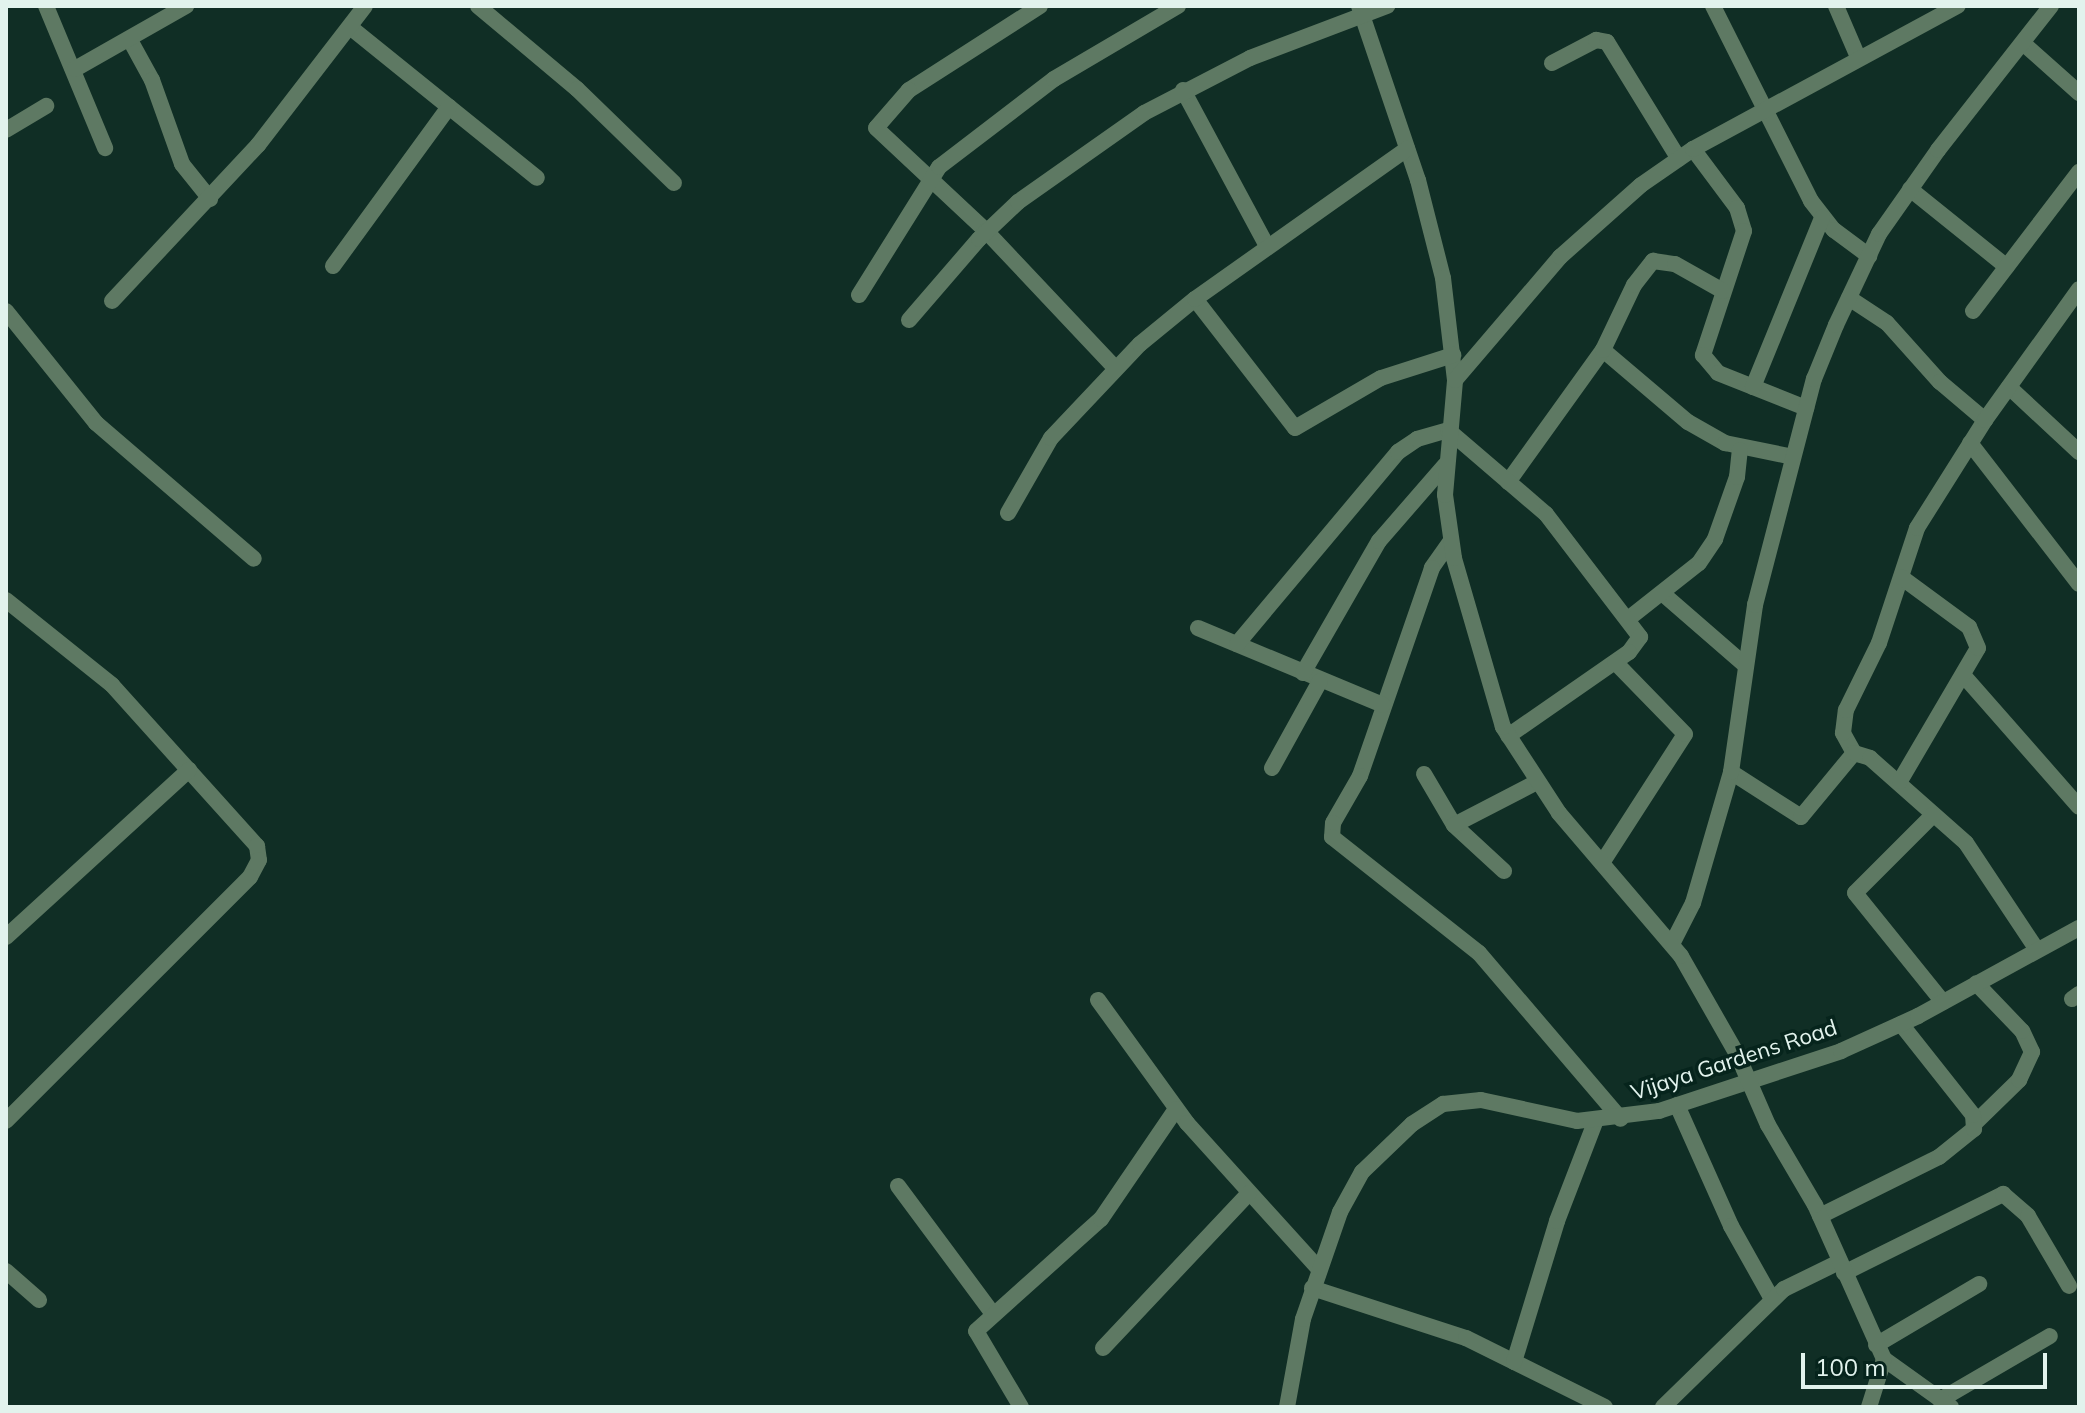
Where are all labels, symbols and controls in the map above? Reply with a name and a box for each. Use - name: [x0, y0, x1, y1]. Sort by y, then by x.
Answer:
- street label: Vijaya Gardens Road: [1628, 1014, 1840, 1106]
- scale bar: [1805, 1337, 2051, 1387]
- text: 100 m: [1815, 1352, 1886, 1382]

